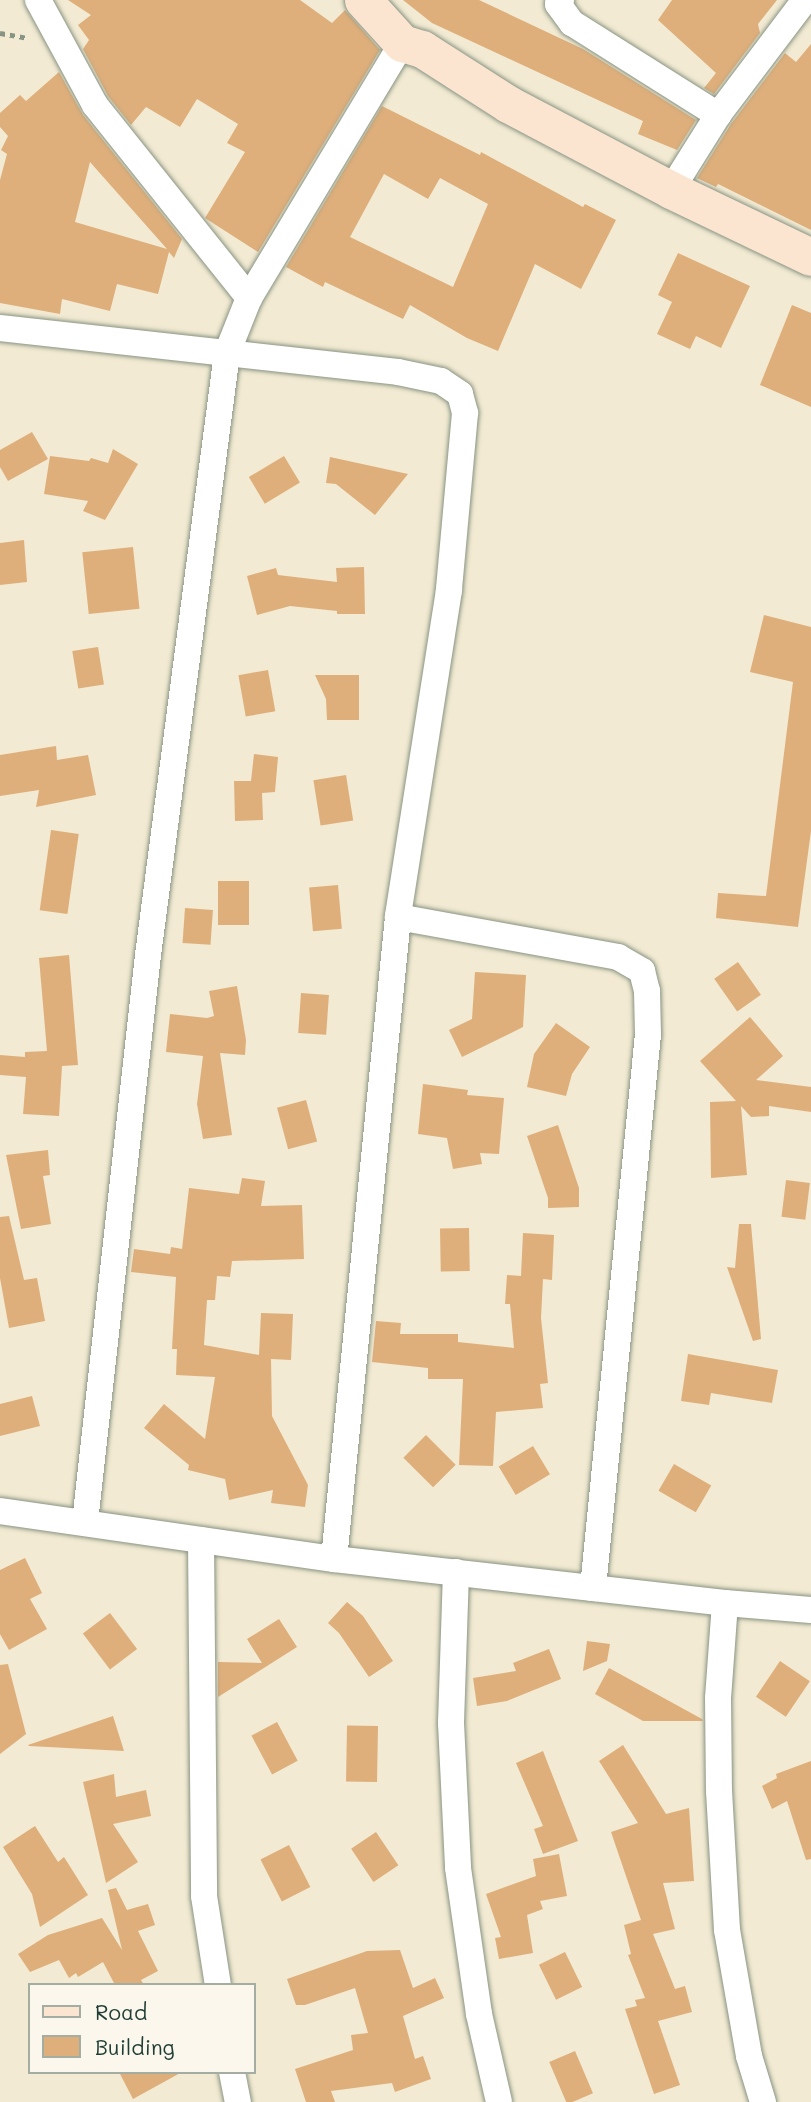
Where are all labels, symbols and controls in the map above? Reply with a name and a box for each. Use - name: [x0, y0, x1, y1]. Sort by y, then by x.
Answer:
- legend: [28, 1983, 256, 2074]
- text: Road: [95, 1998, 147, 2025]
- text: Building: [95, 2033, 175, 2060]

